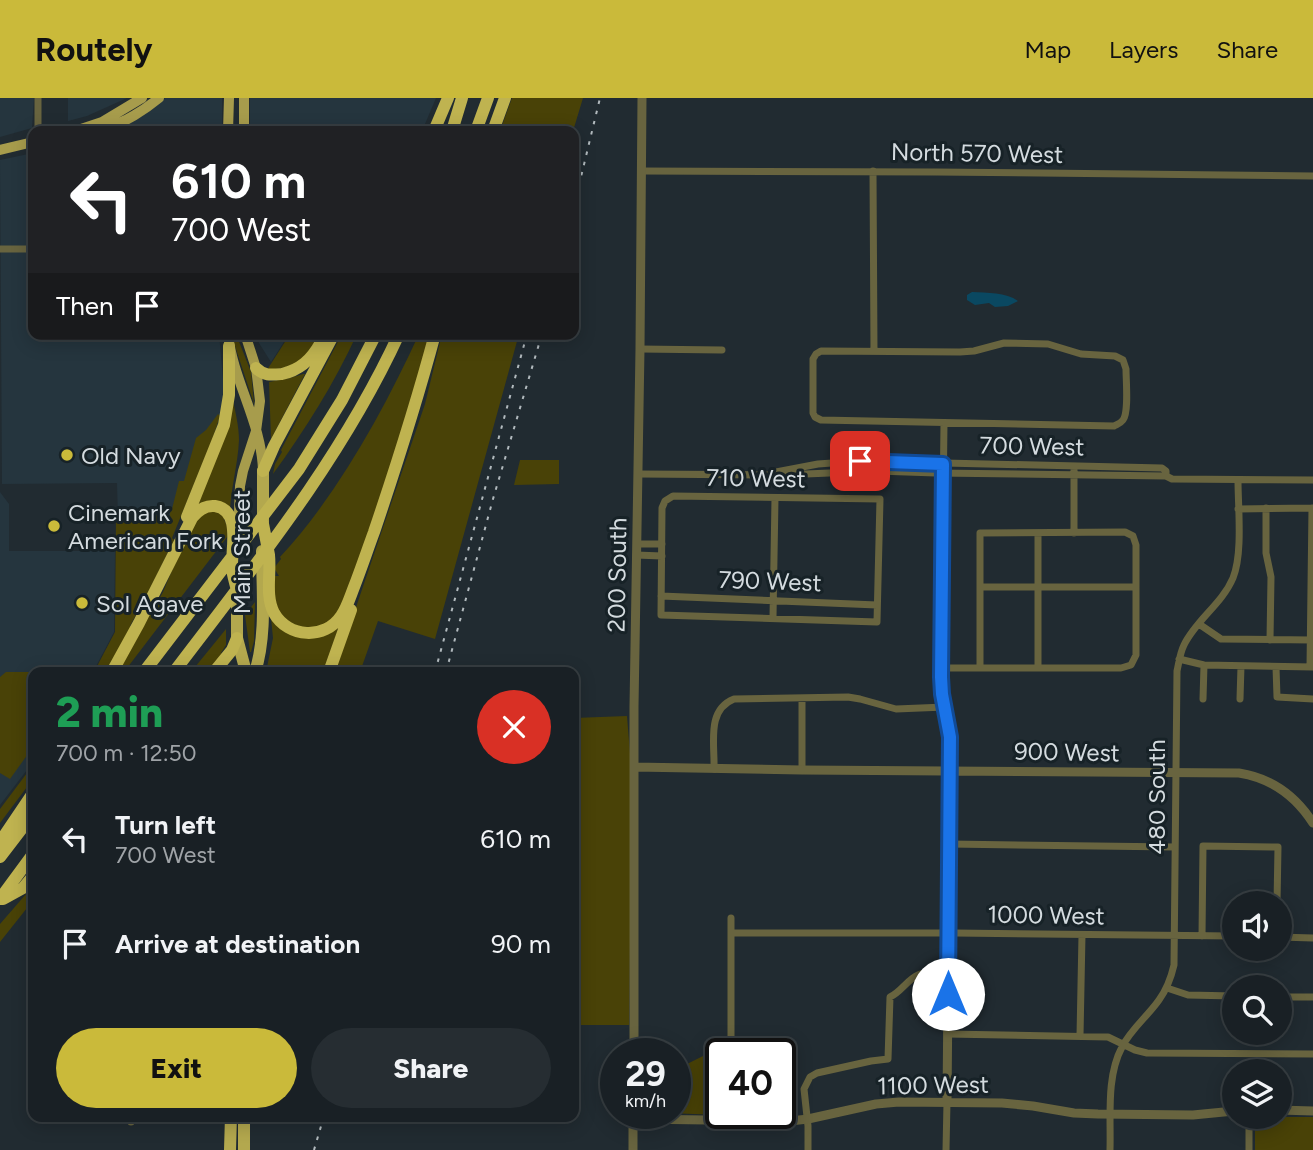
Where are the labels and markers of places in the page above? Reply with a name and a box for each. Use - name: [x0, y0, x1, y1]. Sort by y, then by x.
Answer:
- pin: [830, 431, 890, 491]
- place label: Old Navy: [81, 441, 181, 470]
- marker: Old Navy: [59, 447, 75, 463]
- place label: Cinemark American Fork: [68, 498, 223, 555]
- marker: Cinemark American Fork: [46, 518, 62, 534]
- place label: Sol Agave: [96, 589, 203, 618]
- marker: Sol Agave: [74, 595, 90, 611]

